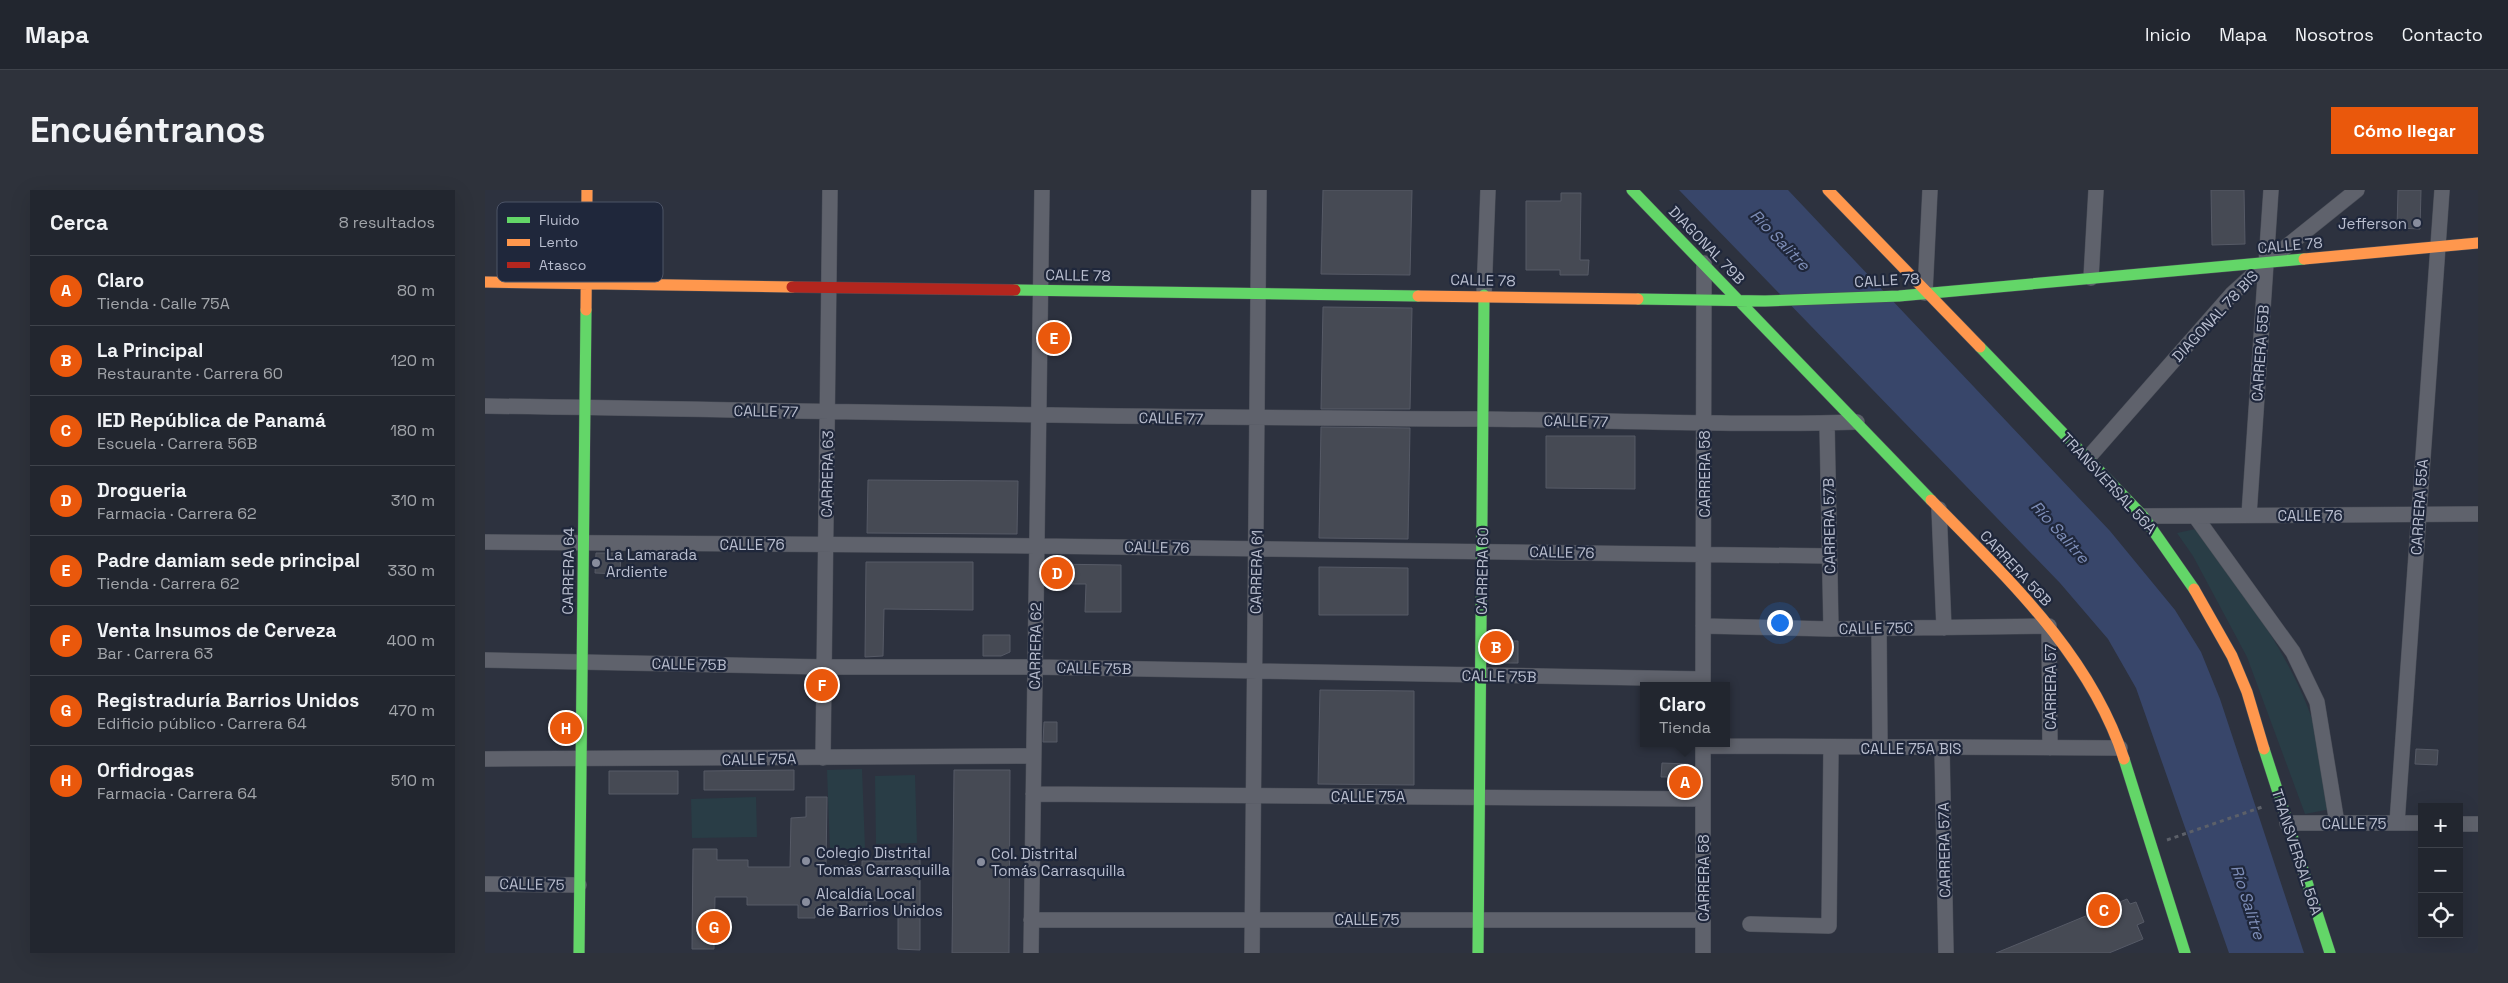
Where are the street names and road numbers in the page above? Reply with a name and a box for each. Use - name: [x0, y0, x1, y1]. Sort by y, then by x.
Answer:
- street label: DIAGONAL 79B: [1665, 202, 1749, 288]
- street label: CALLE 78: [2257, 233, 2323, 257]
- street label: CALLE 78: [1045, 265, 1111, 285]
- street label: DIAGONAL 78 BIS: [2168, 266, 2262, 366]
- street label: CALLE 78: [1854, 269, 1920, 291]
- street label: CALLE 78: [1450, 270, 1516, 290]
- street label: CARRERA 55B: [2247, 304, 2273, 402]
- street label: CALLE 77: [734, 401, 798, 421]
- street label: CALLE 77: [1139, 408, 1203, 428]
- street label: CALLE 77: [1544, 411, 1608, 431]
- street label: TRANSVERSAL 56A: [2057, 428, 2161, 538]
- street label: CARRERA 63: [817, 430, 837, 518]
- street label: CARRERA 58: [1695, 430, 1714, 518]
- street label: CARRERA 55A: [2406, 458, 2432, 556]
- street label: CARRERA 57B: [1819, 478, 1839, 574]
- street label: CALLE 76: [2277, 506, 2343, 525]
- street label: CARRERA 56B: [1976, 526, 2056, 610]
- street label: CARRERA 64: [558, 527, 578, 615]
- street label: CARRERA 60: [1472, 527, 1492, 615]
- street label: CARRERA 61: [1246, 530, 1266, 614]
- street label: CALLE 76: [719, 535, 785, 554]
- street label: CALLE 76: [1124, 537, 1190, 557]
- street label: CALLE 76: [1529, 542, 1595, 562]
- street label: CARRERA 62: [1025, 602, 1045, 690]
- street label: CALLE 75C: [1838, 618, 1914, 638]
- street label: CARRERA 57: [2041, 644, 2060, 730]
- street label: CALLE 75B: [651, 654, 727, 674]
- street label: CALLE 75B: [1056, 658, 1132, 678]
- street label: CALLE 75B: [1461, 666, 1537, 686]
- street label: CALLE 75A BIS: [1861, 739, 1961, 758]
- street label: CALLE 75A: [722, 749, 797, 769]
- street label: TRANSVERSAL 56A: [2268, 786, 2327, 918]
- street label: CALLE 75A: [1331, 787, 1406, 806]
- street label: CARRERA 57A: [1934, 801, 1954, 898]
- street label: CALLE 75: [2321, 814, 2387, 833]
- street label: CARRERA 58: [1694, 834, 1713, 922]
- street label: CALLE 75: [499, 874, 565, 894]
- street label: CALLE 75: [1334, 910, 1400, 929]

